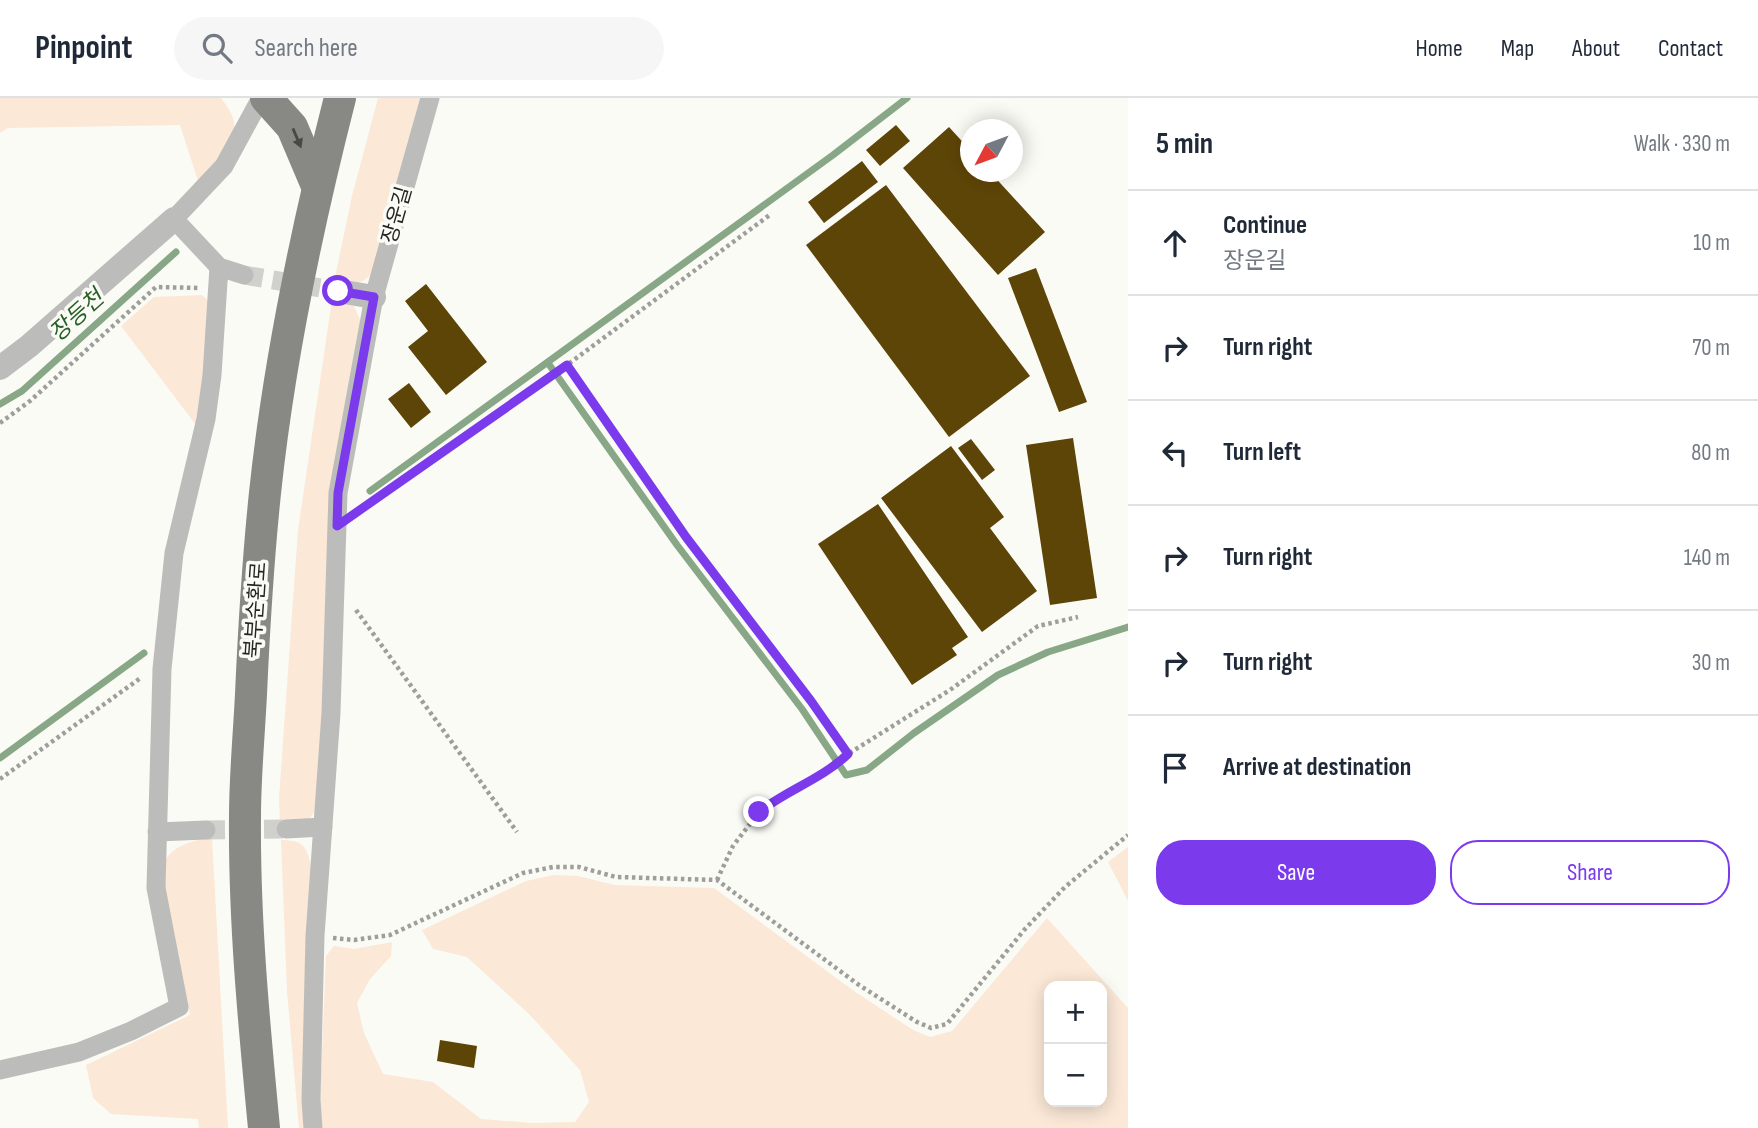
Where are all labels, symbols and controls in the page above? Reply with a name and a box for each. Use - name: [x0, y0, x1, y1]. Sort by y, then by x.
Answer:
- search box: [174, 17, 664, 80]
- text: Pinpoint: [35, 28, 132, 68]
- icon: search: [198, 29, 236, 67]
- text: Search here: [254, 33, 358, 64]
- text: Home: [1415, 34, 1463, 63]
- text: Map: [1501, 34, 1534, 63]
- text: About: [1572, 34, 1620, 63]
- text: Contact: [1658, 34, 1723, 63]
- north arrow: [960, 119, 1023, 182]
- text: 5 min: [1156, 126, 1213, 162]
- one-way arrow: [291, 128, 303, 148]
- text: Walk · 330 m: [1634, 130, 1730, 158]
- street label: 장운길: [377, 184, 417, 246]
- text: Continue: [1223, 210, 1307, 241]
- icon: ahead: [1156, 224, 1194, 262]
- text: 10 m: [1693, 229, 1730, 257]
- text: 장운길: [1223, 247, 1286, 275]
- route start: [322, 275, 353, 306]
- water label: 장등천: [44, 282, 112, 348]
- icon: right: [1156, 329, 1194, 367]
- text: Turn right: [1223, 332, 1312, 363]
- text: 70 m: [1692, 334, 1730, 362]
- icon: left: [1156, 434, 1194, 472]
- text: Turn left: [1223, 437, 1301, 468]
- text: 80 m: [1691, 439, 1730, 467]
- icon: right: [1156, 539, 1194, 577]
- text: Turn right: [1223, 542, 1312, 573]
- text: 140 m: [1684, 544, 1730, 572]
- street label: 북부순환로: [240, 561, 272, 659]
- icon: right: [1156, 644, 1194, 682]
- text: Turn right: [1223, 647, 1312, 678]
- text: 30 m: [1692, 649, 1730, 677]
- icon: arrive: [1156, 749, 1194, 787]
- text: Arrive at destination: [1223, 752, 1411, 783]
- route end: [743, 796, 774, 827]
- button: Save: [1156, 840, 1436, 905]
- button: Share: [1450, 840, 1730, 905]
- map controls: [1044, 981, 1107, 1107]
- button: +: [1044, 981, 1107, 1044]
- button: −: [1044, 1044, 1107, 1107]

